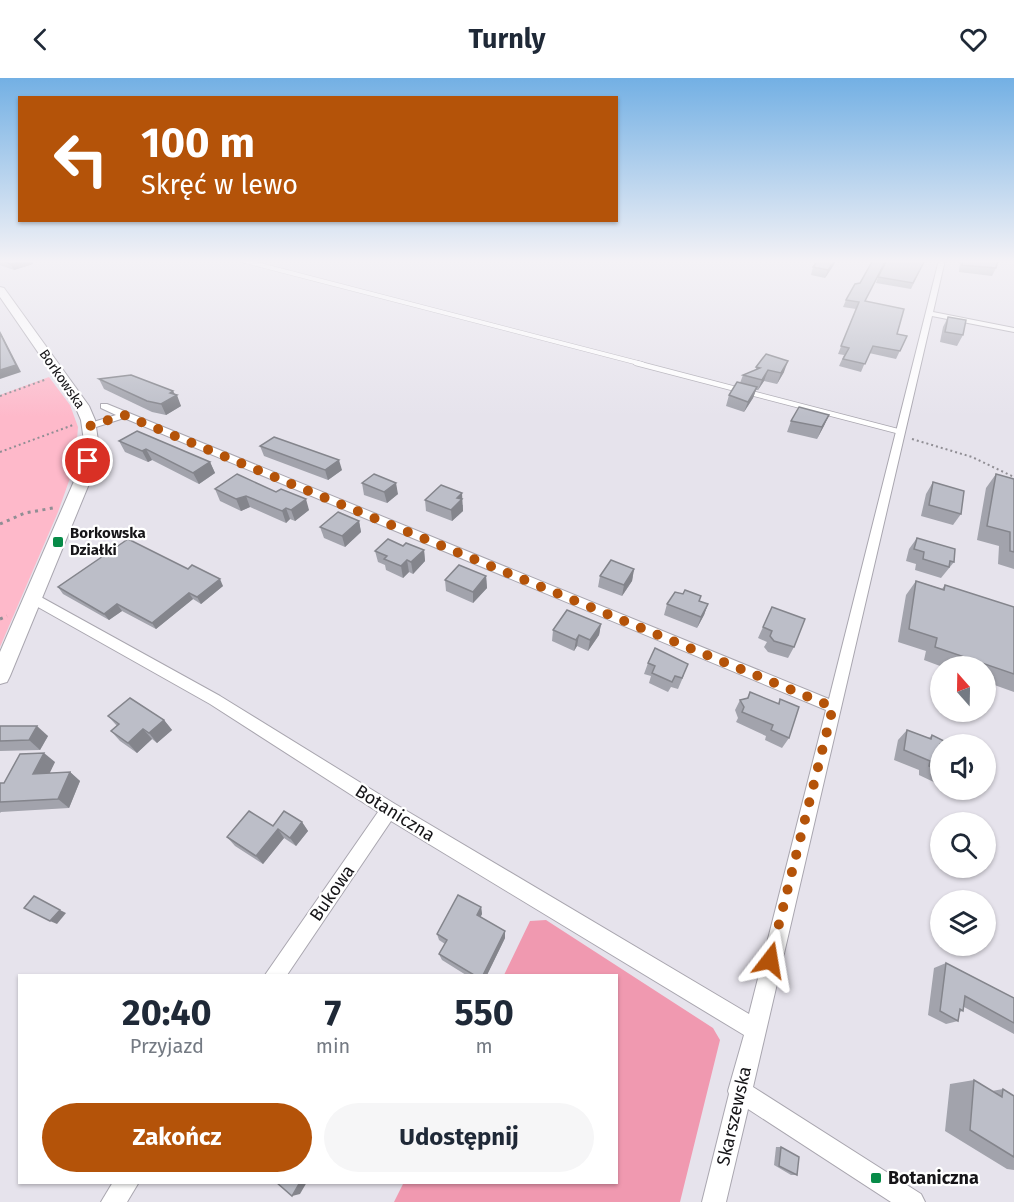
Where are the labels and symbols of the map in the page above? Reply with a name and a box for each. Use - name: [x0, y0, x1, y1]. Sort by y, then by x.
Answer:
- street label: Borkowska: [35, 346, 89, 412]
- pin: [62, 435, 113, 486]
- place label: Borkowska Działki: [70, 524, 146, 559]
- marker: Borkowska Działki: [51, 535, 65, 549]
- north arrow: [930, 656, 996, 722]
- street label: Botaniczna: [351, 780, 439, 846]
- street label: Bukowa: [305, 861, 359, 925]
- position arrow: [738, 928, 802, 992]
- street label: Skarszewska: [712, 1064, 756, 1168]
- place label: Botaniczna: [888, 1167, 979, 1189]
- marker: Botaniczna: [869, 1171, 883, 1185]

